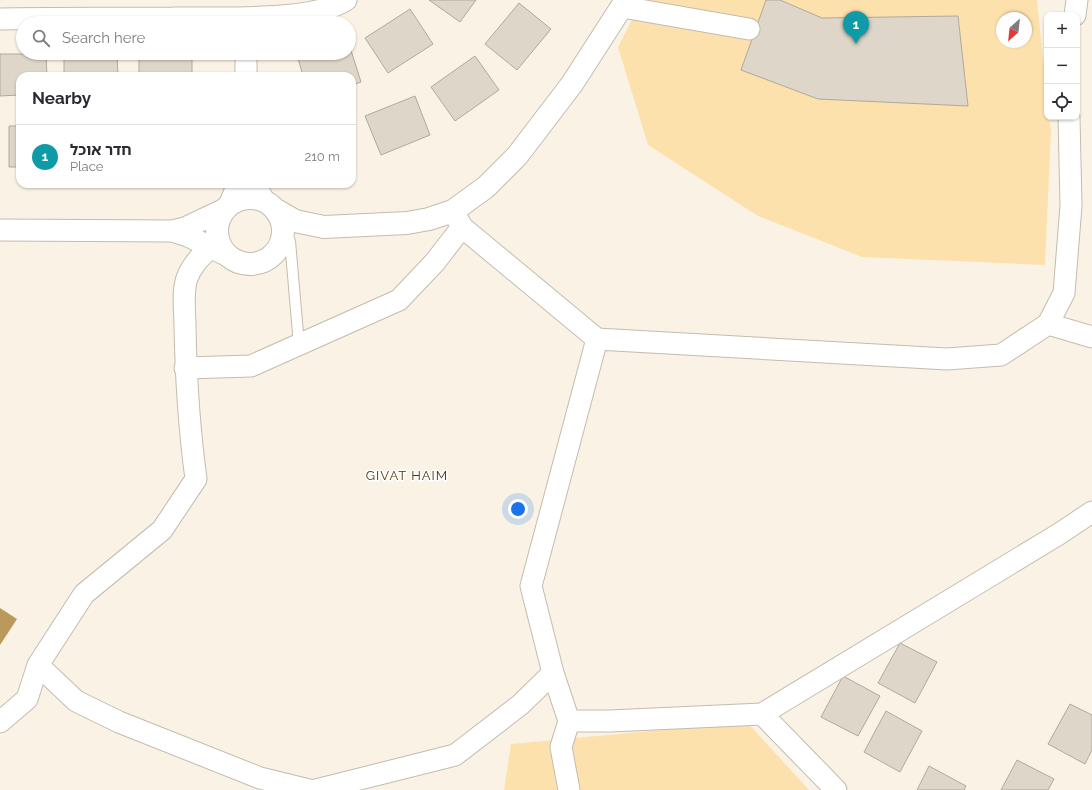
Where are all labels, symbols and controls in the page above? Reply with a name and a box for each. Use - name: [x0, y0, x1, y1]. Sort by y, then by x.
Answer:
- pin: 1: [843, 11, 869, 44]
- north arrow: [996, 12, 1032, 48]
- map controls: [1044, 12, 1080, 120]
- button: +: [1044, 12, 1080, 48]
- search box: [16, 16, 356, 60]
- icon: search: [30, 27, 52, 49]
- text: Search here: [62, 29, 145, 47]
- button: −: [1044, 48, 1080, 84]
- button: locate: [1044, 84, 1080, 120]
- text: Nearby: [32, 88, 91, 108]
- text: חדר אוכל: [70, 141, 132, 159]
- text: 1: [42, 149, 48, 164]
- text: 210 m: [304, 149, 340, 164]
- text: Place: [70, 159, 103, 174]
- district label: GIVAT HAIM: [366, 468, 448, 483]
- your location: [508, 499, 528, 519]

